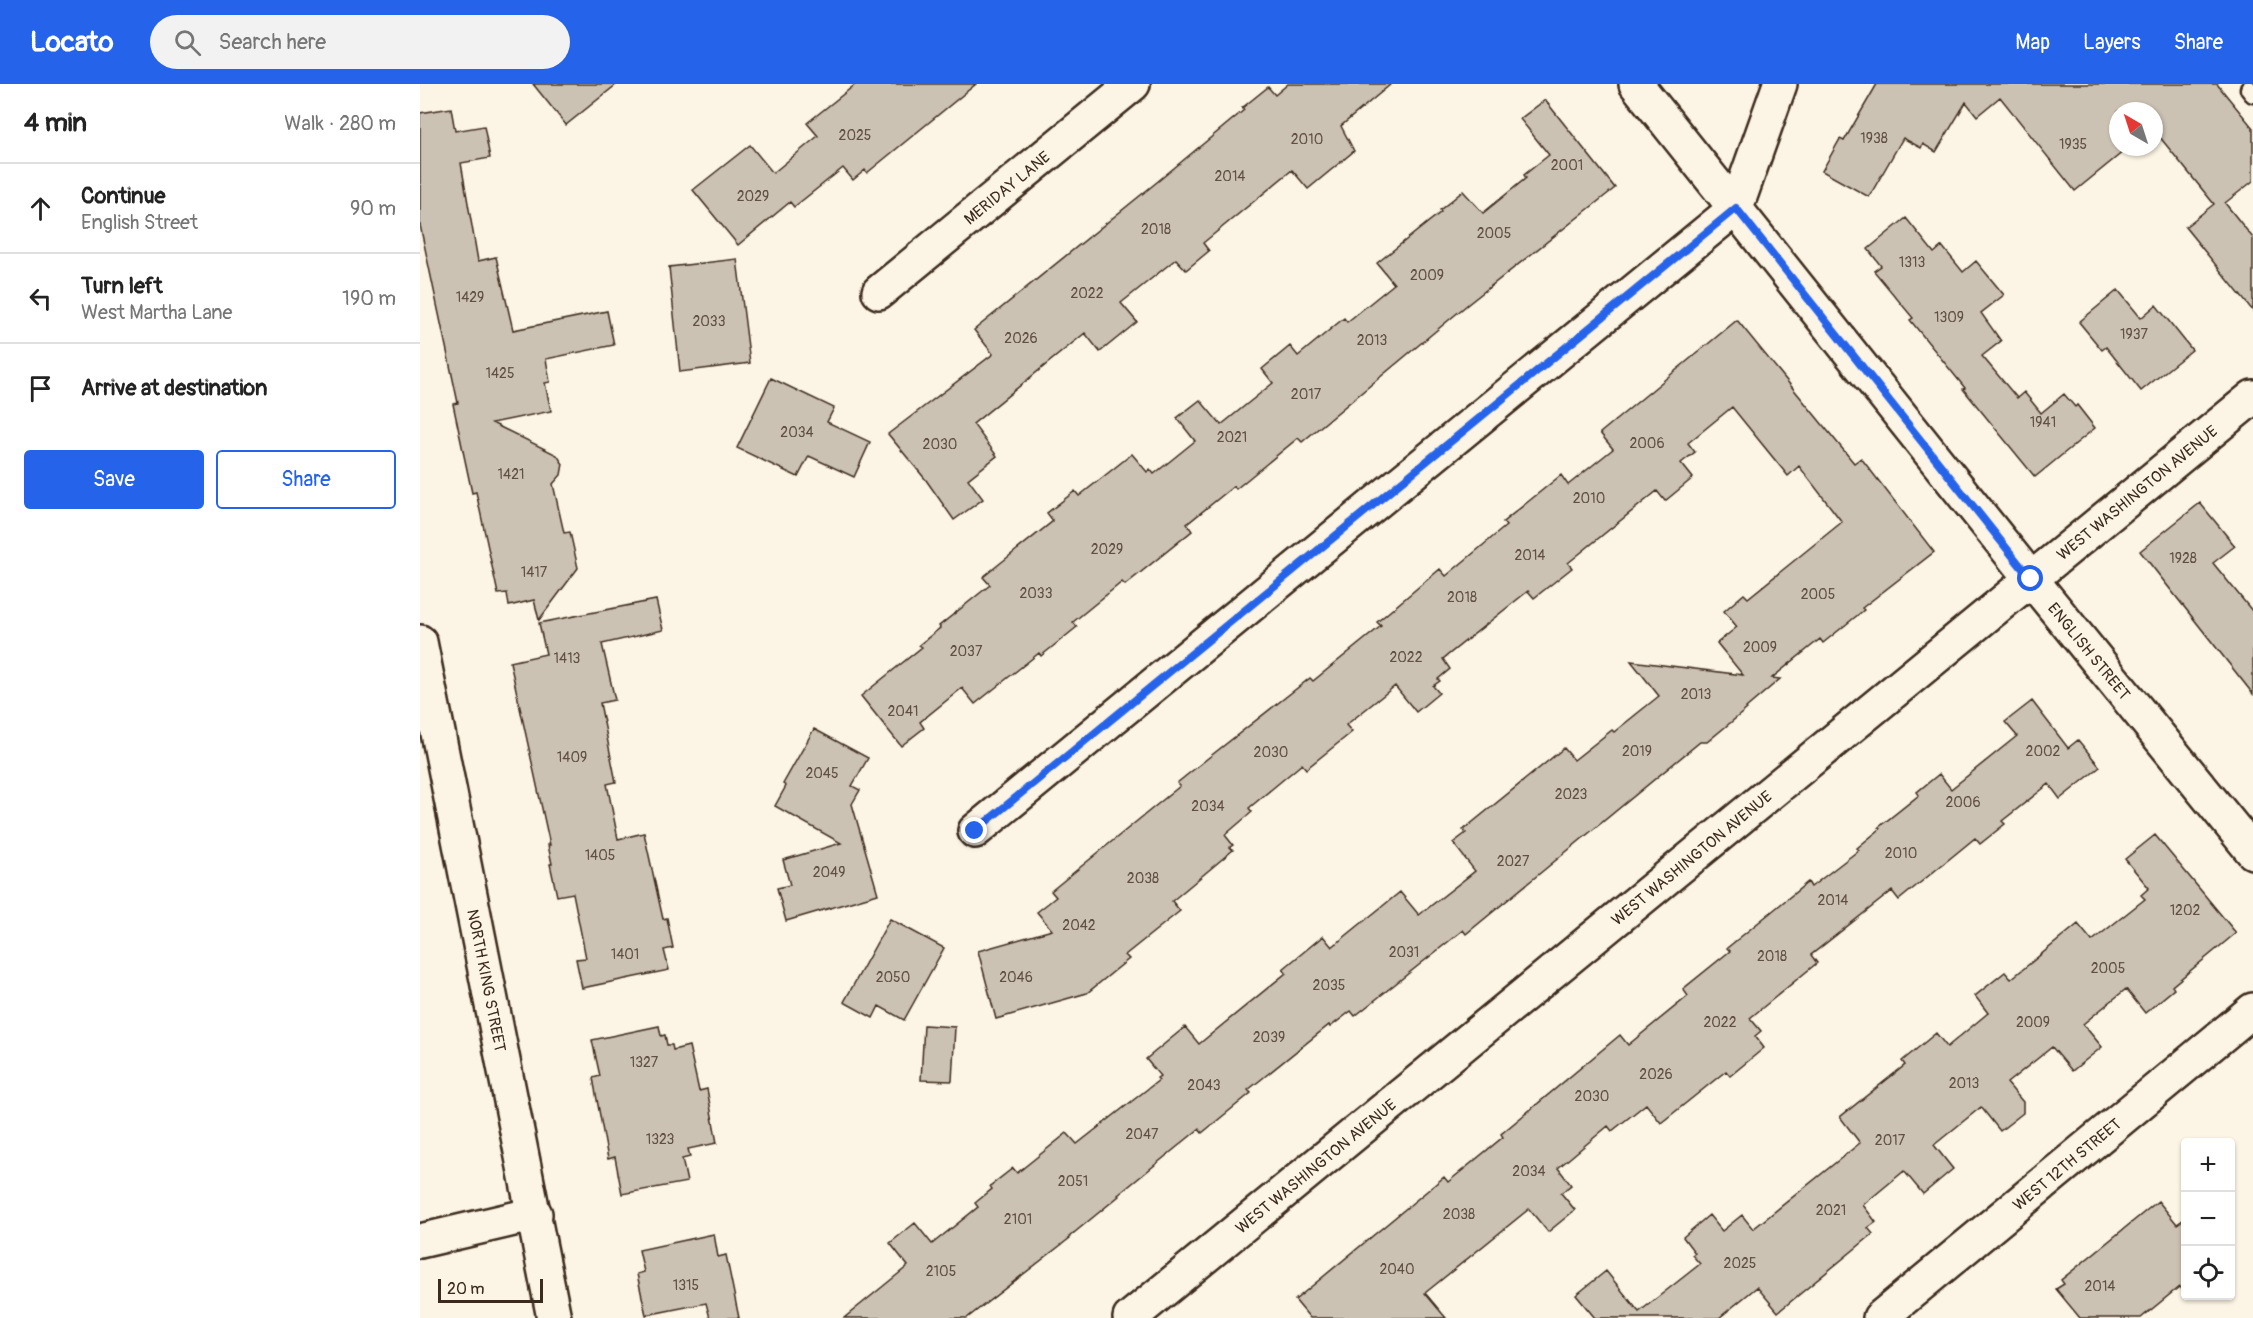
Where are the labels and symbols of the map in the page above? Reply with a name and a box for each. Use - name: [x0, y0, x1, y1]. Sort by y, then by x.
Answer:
- north arrow: [2109, 102, 2163, 156]
- house number: 2025: [839, 127, 871, 144]
- house number: 1938: [1860, 130, 1888, 147]
- house number: 2010: [1291, 131, 1323, 148]
- house number: 1935: [2059, 136, 2087, 153]
- street label: MERIDAY LANE: [960, 147, 1054, 229]
- house number: 2001: [1551, 157, 1583, 174]
- house number: 2014: [1215, 168, 1245, 185]
- house number: 2029: [737, 188, 769, 205]
- house number: 2018: [1141, 221, 1171, 238]
- house number: 2005: [1477, 225, 1511, 242]
- house number: 1313: [1899, 254, 1925, 271]
- house number: 2009: [1410, 267, 1444, 284]
- house number: 2022: [1070, 285, 1104, 302]
- house number: 1429: [456, 289, 484, 306]
- house number: 1309: [1934, 309, 1964, 326]
- house number: 2033: [692, 313, 726, 330]
- house number: 1937: [2120, 326, 2149, 343]
- house number: 2026: [1004, 330, 1038, 347]
- house number: 2013: [1357, 332, 1388, 349]
- house number: 1425: [485, 365, 515, 382]
- house number: 2017: [1291, 386, 1322, 403]
- house number: 1941: [2030, 414, 2056, 431]
- street label: WEST WASHINGTON AVENUE: [2053, 421, 2222, 565]
- house number: 2034: [780, 424, 814, 441]
- house number: 2021: [1217, 429, 1247, 446]
- house number: 2006: [1629, 435, 1665, 452]
- house number: 2030: [923, 436, 957, 453]
- house number: 1421: [498, 466, 524, 483]
- house number: 2010: [1573, 490, 1605, 507]
- house number: 2029: [1091, 541, 1123, 558]
- house number: 2014: [1515, 547, 1545, 564]
- house number: 1928: [2169, 550, 2197, 567]
- house number: 1417: [521, 564, 548, 581]
- route start: [2017, 565, 2043, 591]
- house number: 2033: [1019, 585, 1053, 602]
- house number: 2005: [1801, 586, 1835, 603]
- house number: 2018: [1447, 589, 1477, 606]
- street label: ENGLISH STREET: [2043, 599, 2134, 704]
- house number: 2009: [1743, 639, 1777, 656]
- house number: 2037: [950, 643, 983, 660]
- house number: 2022: [1389, 649, 1423, 666]
- house number: 1413: [554, 650, 581, 667]
- house number: 2013: [1681, 686, 1712, 703]
- house number: 2041: [888, 703, 918, 720]
- house number: 2019: [1622, 743, 1652, 760]
- house number: 2002: [2026, 743, 2061, 760]
- house number: 2030: [1254, 744, 1288, 761]
- house number: 1409: [557, 749, 587, 766]
- house number: 2045: [805, 765, 839, 782]
- house number: 2023: [1555, 786, 1587, 803]
- street label: WEST WASHINGTON AVENUE: [1608, 787, 1776, 930]
- house number: 2006: [1945, 794, 1981, 811]
- house number: 2034: [1191, 798, 1225, 815]
- route end: [961, 817, 987, 843]
- house number: 2010: [1885, 845, 1917, 862]
- house number: 1405: [585, 847, 615, 864]
- house number: 2027: [1497, 853, 1530, 870]
- house number: 2049: [813, 864, 845, 881]
- house number: 2038: [1127, 870, 1159, 887]
- house number: 2014: [1818, 892, 1848, 909]
- house number: 1202: [2170, 902, 2201, 919]
- street label: NORTH KING STREET: [462, 908, 510, 1054]
- house number: 2042: [1062, 917, 1096, 934]
- house number: 2031: [1389, 944, 1419, 961]
- house number: 1401: [611, 946, 639, 963]
- house number: 2018: [1757, 948, 1787, 965]
- house number: 2005: [2091, 960, 2125, 977]
- house number: 2050: [876, 969, 910, 986]
- house number: 2046: [999, 969, 1033, 986]
- house number: 2035: [1313, 977, 1345, 994]
- house number: 2022: [1703, 1014, 1737, 1031]
- house number: 2009: [2016, 1014, 2050, 1031]
- house number: 2039: [1253, 1029, 1285, 1046]
- house number: 1327: [630, 1054, 659, 1071]
- house number: 2026: [1639, 1066, 1673, 1083]
- house number: 2013: [1949, 1075, 1980, 1092]
- house number: 2043: [1187, 1077, 1221, 1094]
- house number: 2030: [1575, 1088, 1609, 1105]
- street label: WEST WASHINGTON AVENUE: [1232, 1095, 1401, 1238]
- street label: WEST 12TH STREET: [2009, 1114, 2126, 1215]
- house number: 2047: [1126, 1126, 1159, 1143]
- house number: 1323: [646, 1131, 674, 1148]
- house number: 2017: [1875, 1132, 1906, 1149]
- house number: 2034: [1512, 1163, 1546, 1180]
- house number: 2051: [1058, 1173, 1088, 1190]
- house number: 2021: [1816, 1202, 1846, 1219]
- house number: 2038: [1443, 1206, 1475, 1223]
- house number: 2101: [1004, 1211, 1032, 1228]
- house number: 2025: [1724, 1255, 1756, 1272]
- house number: 2040: [1379, 1261, 1415, 1278]
- house number: 2105: [926, 1263, 956, 1280]
- scale bar: [438, 1276, 543, 1304]
- house number: 1315: [673, 1277, 699, 1294]
- house number: 2014: [2085, 1278, 2115, 1295]

